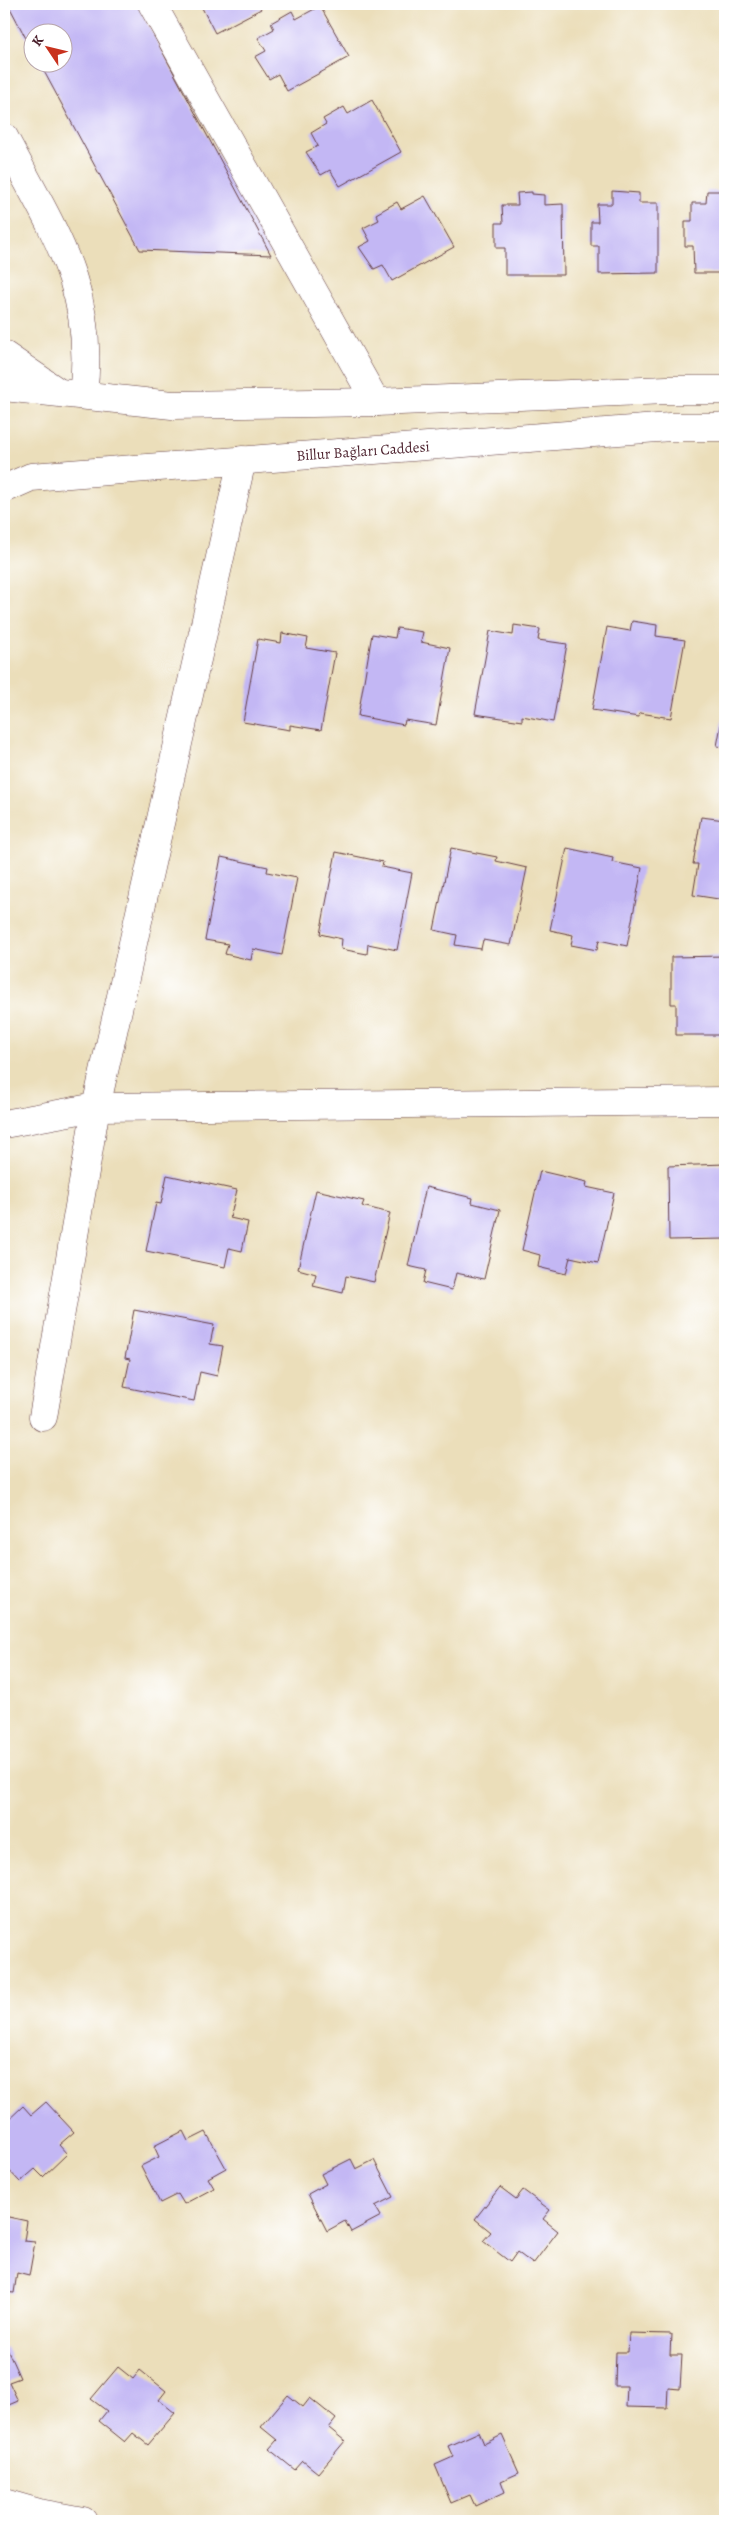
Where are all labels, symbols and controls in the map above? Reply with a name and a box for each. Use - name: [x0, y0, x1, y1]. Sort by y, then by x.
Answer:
- north arrow: [22, 22, 72, 72]
- text: K: [27, 31, 49, 50]
- street label: Billur Bağları Caddesi: [296, 436, 430, 466]

